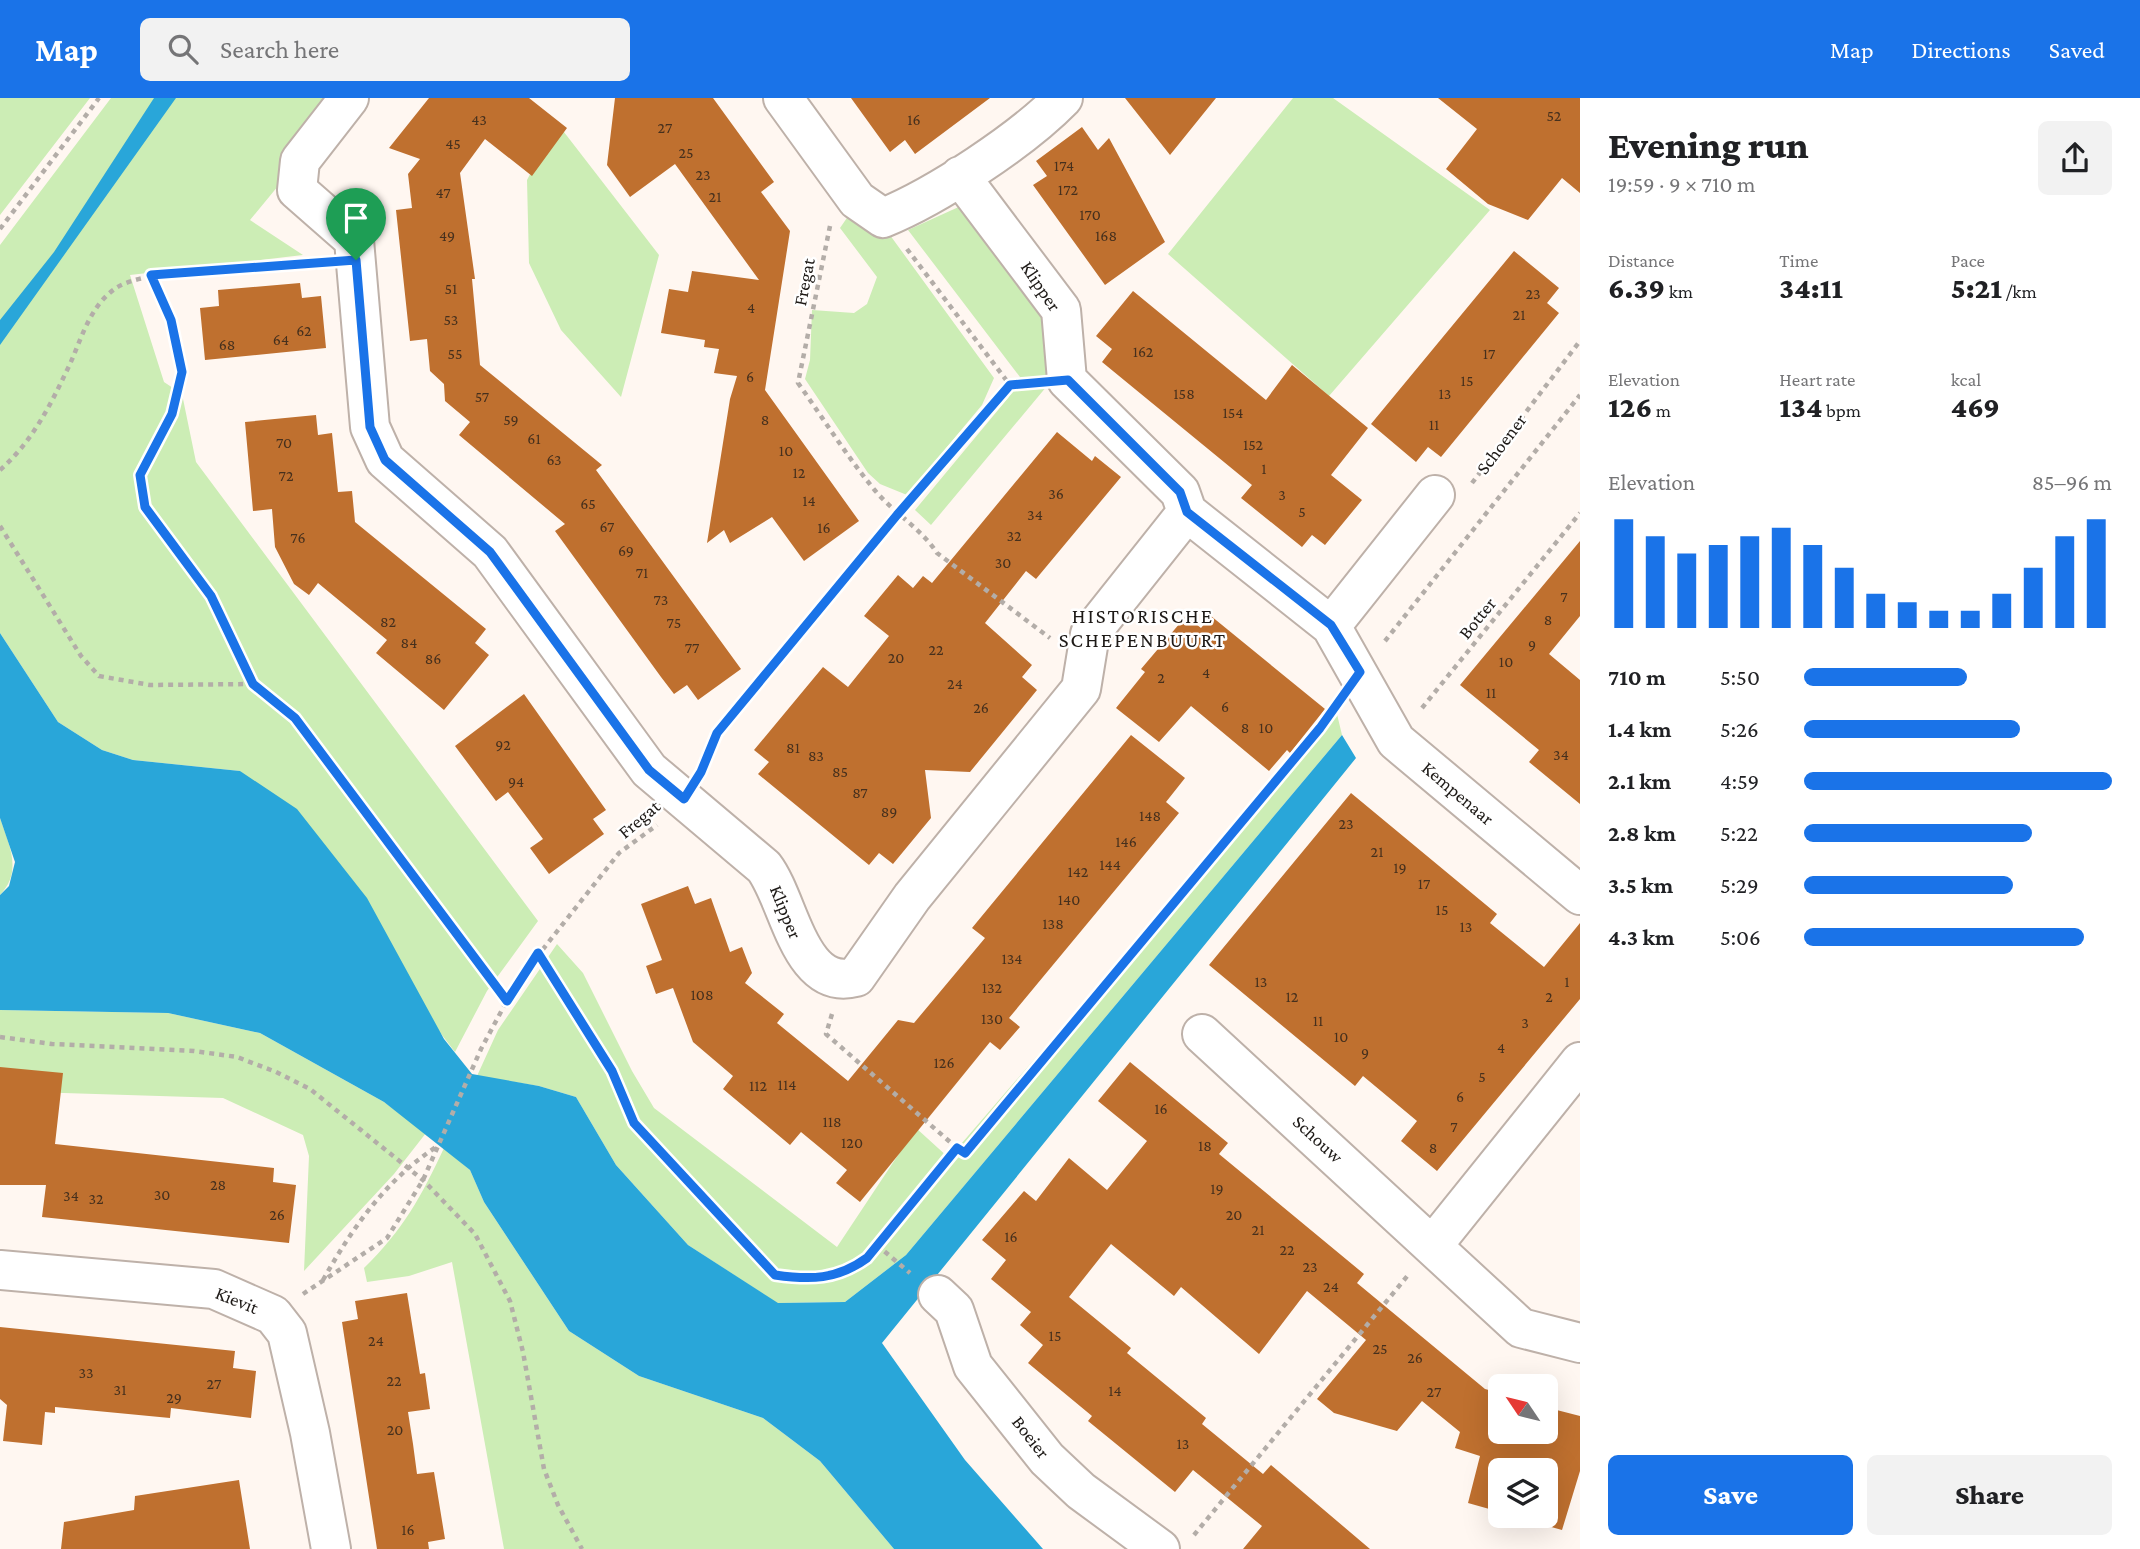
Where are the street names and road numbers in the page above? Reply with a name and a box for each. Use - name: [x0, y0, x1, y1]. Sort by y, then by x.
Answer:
- street label: Fregat: [789, 256, 819, 308]
- street label: Klipper: [1017, 257, 1065, 315]
- street label: Schoener: [1472, 410, 1531, 478]
- street label: Botter: [1454, 593, 1500, 643]
- street label: Kempenaar: [1418, 757, 1498, 829]
- street label: Fregat: [614, 795, 665, 843]
- street label: Klipper: [766, 882, 806, 942]
- street label: Schouw: [1289, 1111, 1347, 1167]
- street label: Kievit: [213, 1282, 262, 1318]
- street label: Boeier: [1008, 1412, 1054, 1463]

